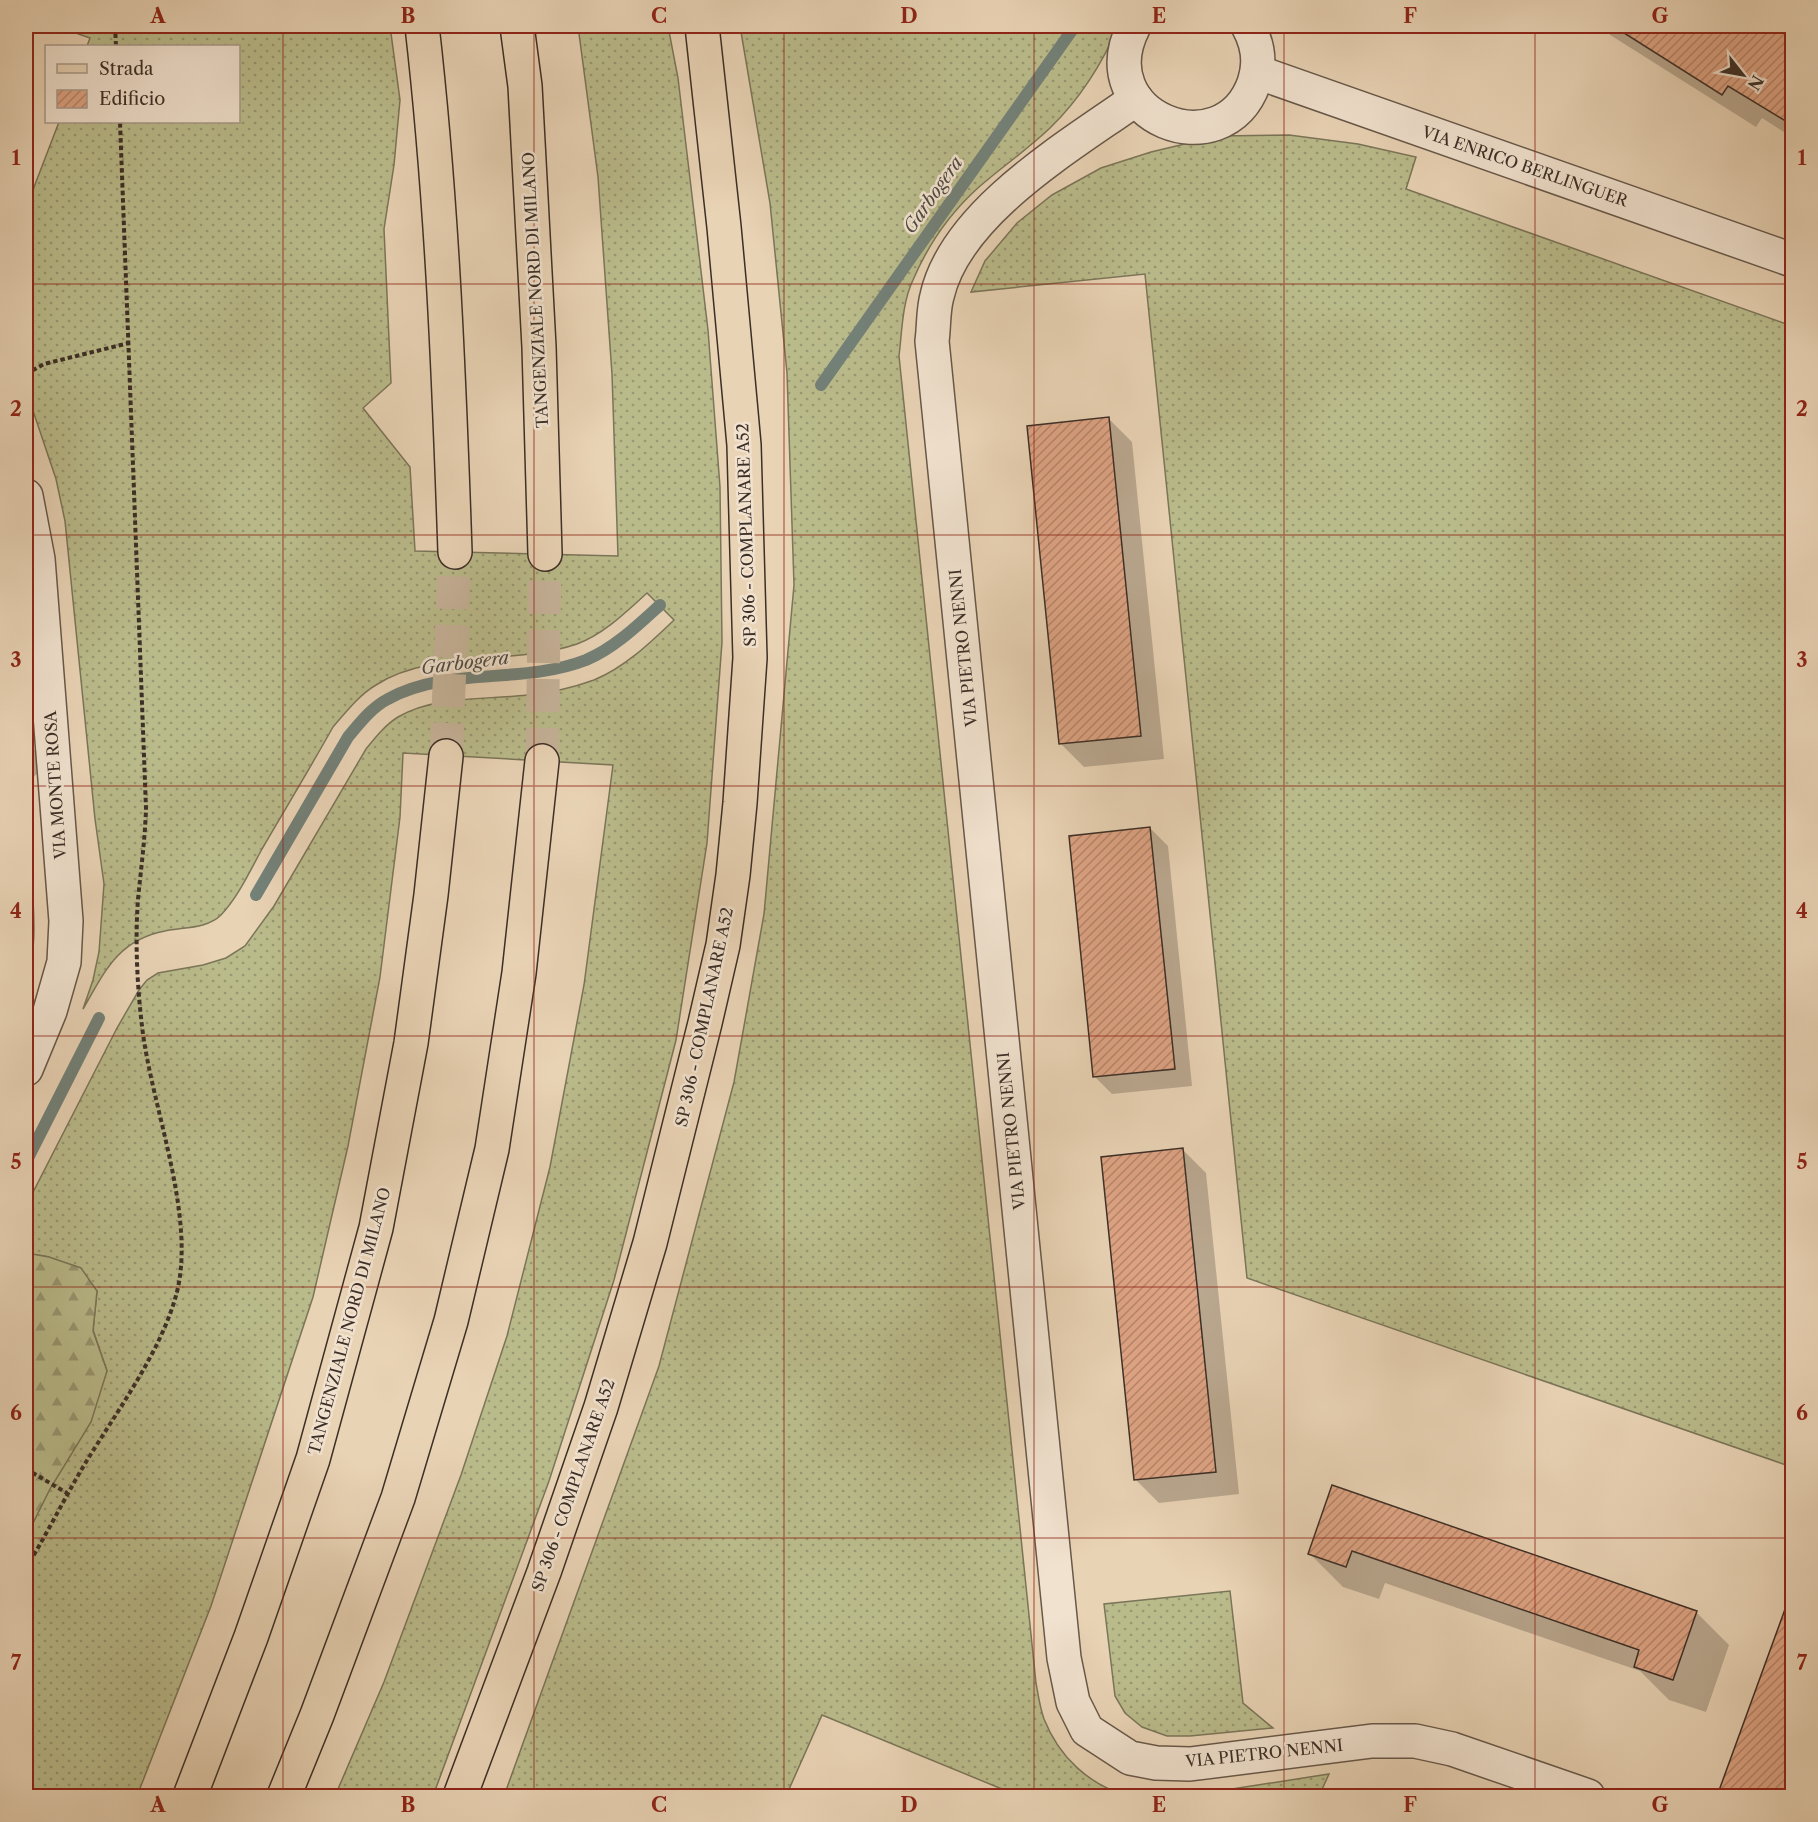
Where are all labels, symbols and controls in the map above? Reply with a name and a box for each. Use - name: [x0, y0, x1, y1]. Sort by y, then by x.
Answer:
- text: A: [149, 4, 166, 28]
- text: B: [401, 4, 416, 28]
- text: C: [651, 4, 667, 28]
- text: D: [900, 4, 918, 28]
- text: E: [1152, 4, 1166, 28]
- text: F: [1403, 4, 1417, 28]
- text: G: [1652, 4, 1669, 28]
- legend: [45, 45, 240, 123]
- north arrow: [1713, 45, 1773, 105]
- text: Strada: [99, 58, 154, 80]
- text: N: [1744, 72, 1768, 94]
- text: Edificio: [99, 88, 165, 110]
- street label: VIA ENRICO BERLINGUER: [1419, 121, 1632, 211]
- text: 1: [12, 146, 21, 170]
- text: 1: [1798, 146, 1807, 170]
- street label: TANGENZIALE NORD DI MILANO: [518, 151, 552, 429]
- water label: Garbogera: [899, 152, 968, 238]
- text: 2: [10, 397, 22, 421]
- text: 2: [1796, 397, 1808, 421]
- street label: SP 306 - COMPLANARE A52: [732, 423, 760, 647]
- street label: VIA PIETRO NENNI: [945, 568, 981, 729]
- water label: Garbogera: [420, 647, 511, 679]
- text: 3: [10, 648, 22, 672]
- text: 3: [1796, 648, 1808, 672]
- street label: VIA MONTE ROSA: [40, 709, 70, 861]
- text: 4: [10, 899, 22, 923]
- text: 4: [1796, 899, 1808, 923]
- street label: SP 306 - COMPLANARE A52: [671, 906, 737, 1128]
- street label: VIA PIETRO NENNI: [993, 1051, 1029, 1212]
- text: 5: [10, 1150, 22, 1174]
- text: 5: [1796, 1150, 1808, 1174]
- street label: TANGENZIALE NORD DI MILANO: [304, 1185, 394, 1457]
- street label: SP 306 - COMPLANARE A52: [527, 1376, 619, 1594]
- text: 6: [10, 1401, 22, 1425]
- text: 6: [1796, 1401, 1808, 1425]
- text: 7: [11, 1651, 22, 1675]
- text: 7: [1797, 1651, 1808, 1675]
- street label: VIA PIETRO NENNI: [1183, 1735, 1344, 1771]
- text: A: [149, 1793, 166, 1817]
- text: B: [401, 1793, 416, 1817]
- text: C: [651, 1793, 667, 1817]
- text: D: [900, 1793, 918, 1817]
- text: E: [1152, 1793, 1166, 1817]
- text: F: [1403, 1793, 1417, 1817]
- text: G: [1652, 1793, 1669, 1817]

